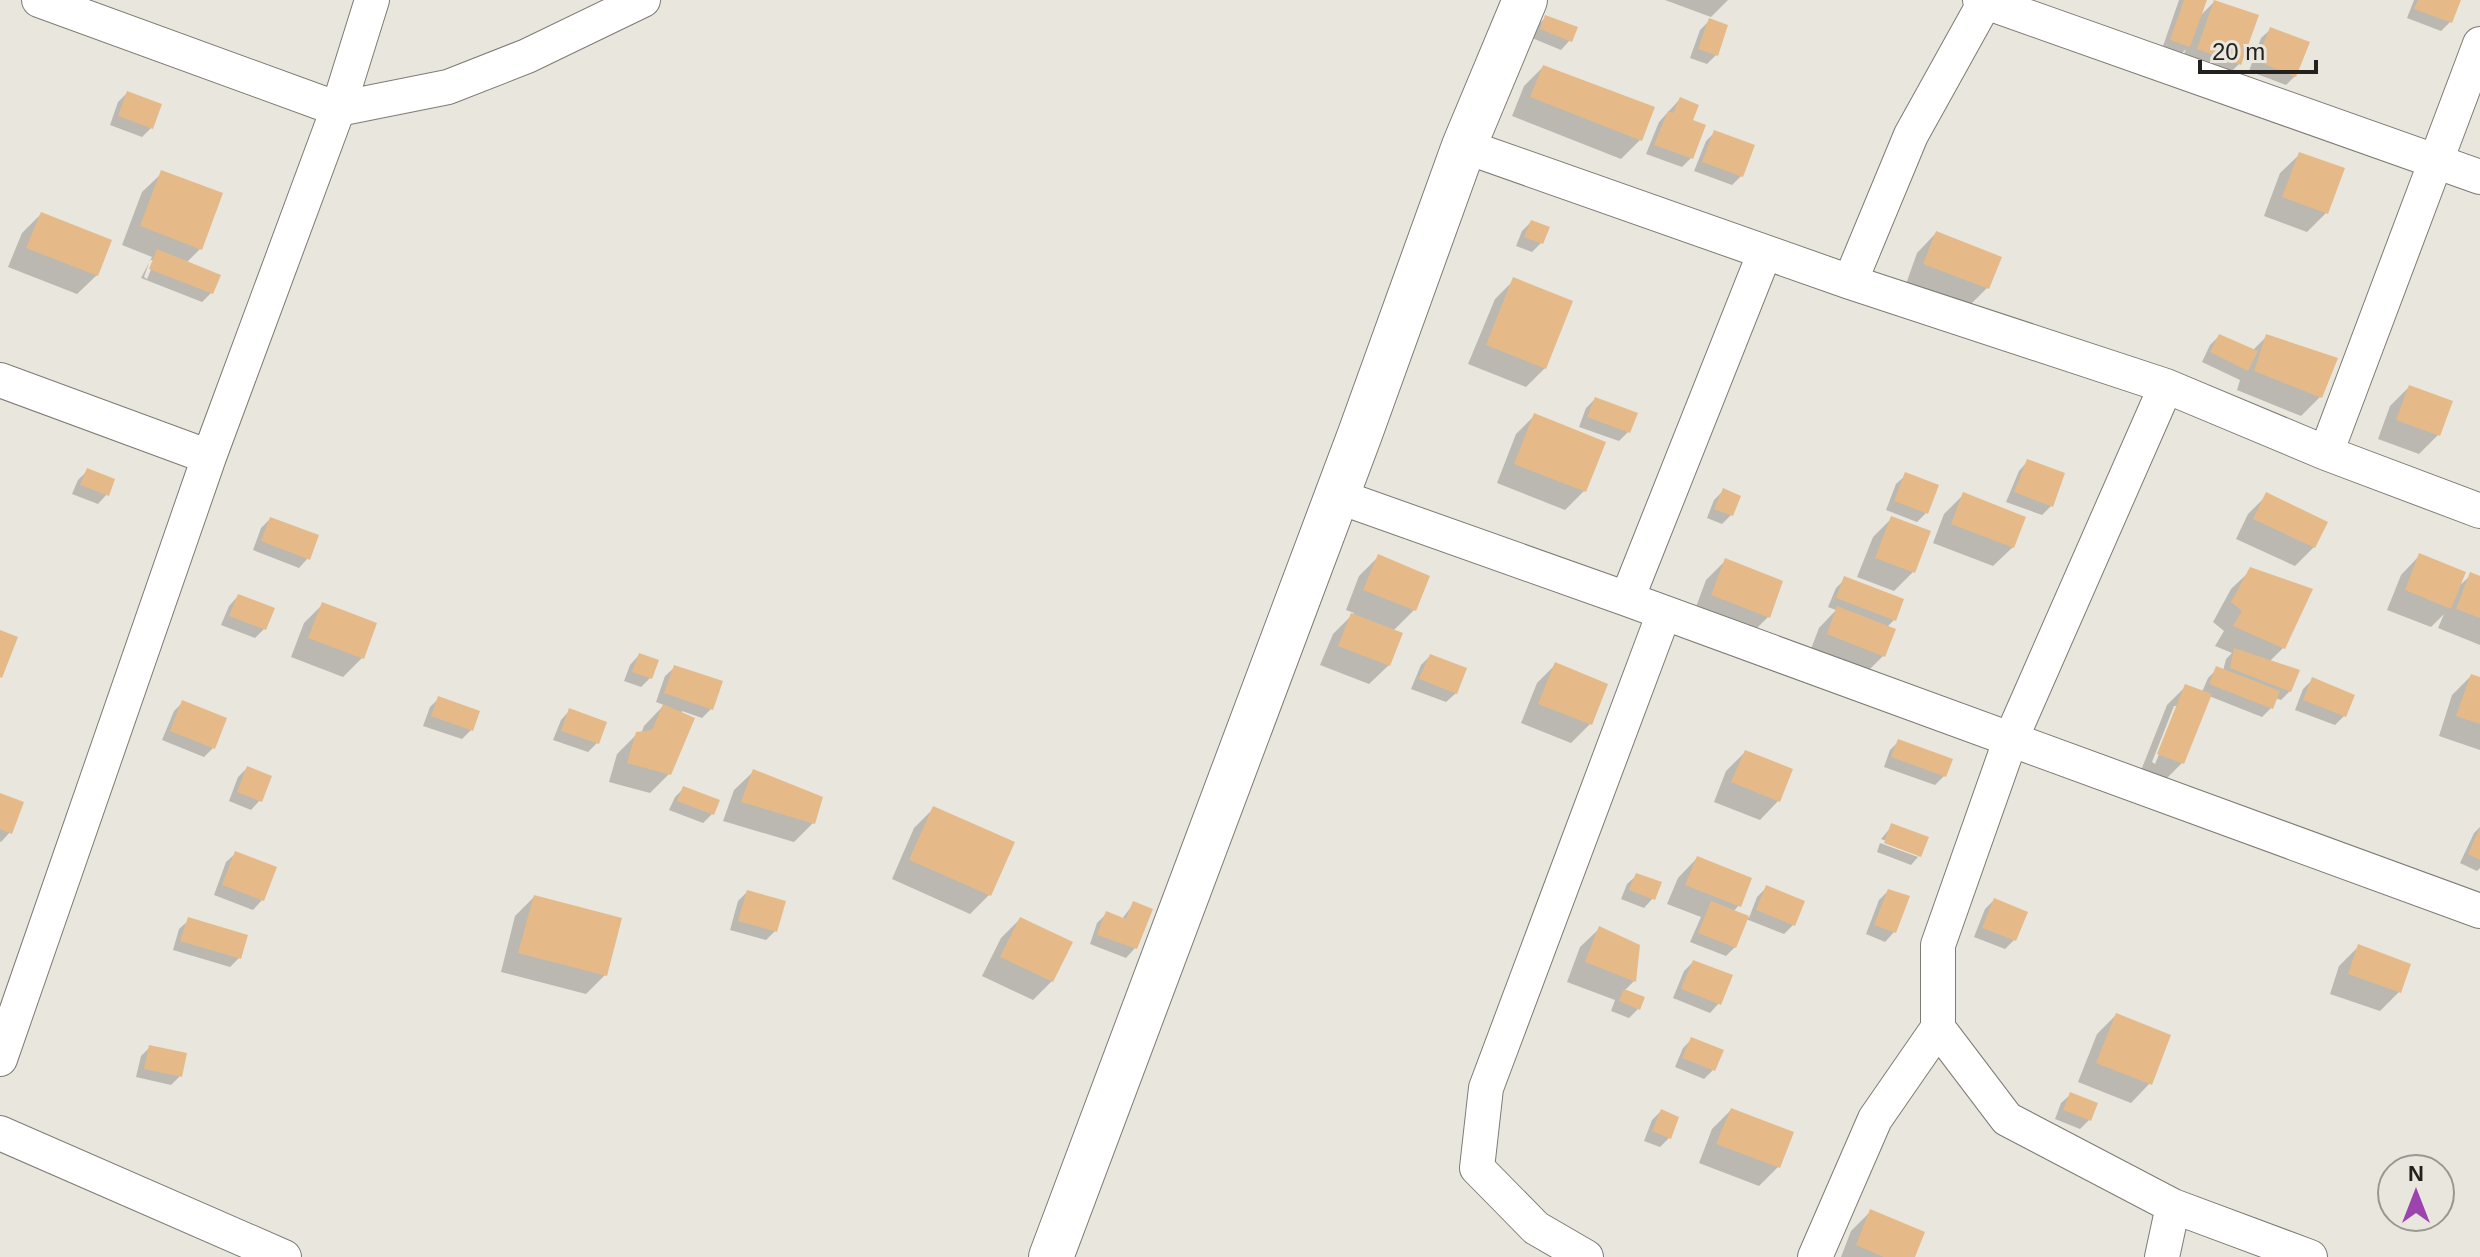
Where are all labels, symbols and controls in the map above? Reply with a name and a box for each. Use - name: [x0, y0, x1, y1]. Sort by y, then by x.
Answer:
- scale bar: [2200, 24, 2316, 74]
- text: 20 m: [2212, 38, 2265, 65]
- north arrow: [2376, 1153, 2456, 1233]
- text: N: [2408, 1161, 2424, 1186]

